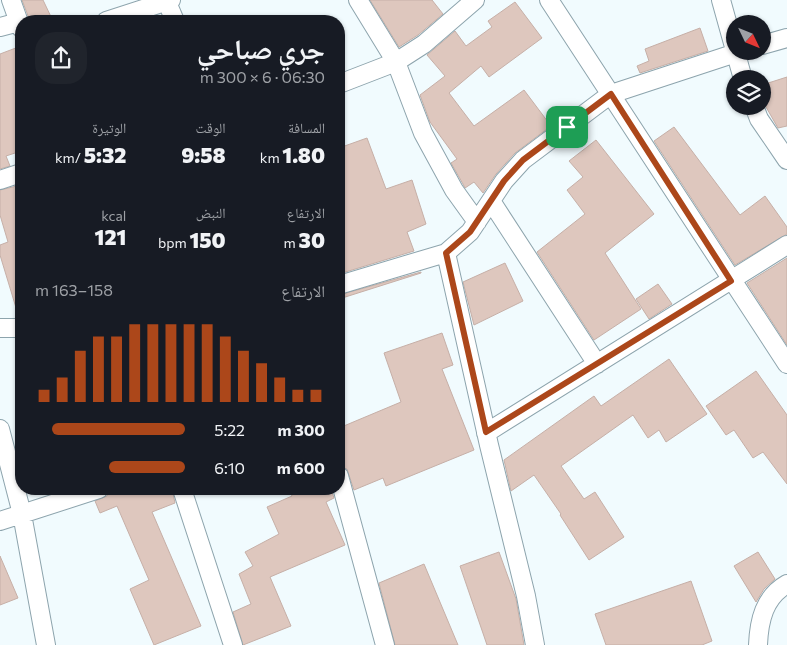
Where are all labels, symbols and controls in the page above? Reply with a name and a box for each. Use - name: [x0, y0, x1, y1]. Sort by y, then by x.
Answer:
- north arrow: [726, 15, 771, 60]
- map controls: [726, 15, 771, 115]
- text: جري صباحي: [197, 31, 325, 65]
- button: share: [35, 32, 87, 84]
- text: 06:30 · 6 × 300 m: [200, 67, 325, 86]
- button: layers: [726, 70, 771, 115]
- pin: [546, 106, 588, 148]
- icon: arrive: [553, 113, 581, 141]
- text: الوتيرة: [92, 119, 126, 136]
- text: الوقت: [196, 119, 226, 136]
- text: المسافة: [288, 119, 325, 136]
- text: 5:32: [84, 142, 126, 167]
- text: 9:58: [181, 142, 226, 167]
- text: 1.80: [282, 142, 325, 167]
- text: /km: [55, 149, 84, 166]
- text: km: [260, 149, 282, 166]
- text: النبض: [196, 204, 226, 221]
- text: الارتفاع: [287, 204, 325, 221]
- text: kcal: [101, 207, 126, 224]
- text: 121: [95, 224, 126, 249]
- text: 150: [189, 227, 226, 252]
- text: 30: [299, 227, 325, 252]
- text: bpm: [158, 234, 189, 251]
- text: m: [284, 234, 299, 251]
- text: 158–163 m: [35, 280, 113, 299]
- text: الارتفاع: [281, 281, 325, 300]
- text: 5:22: [214, 420, 245, 439]
- text: 300 m: [277, 420, 325, 439]
- text: 6:10: [214, 458, 245, 477]
- text: 600 m: [277, 458, 325, 477]

